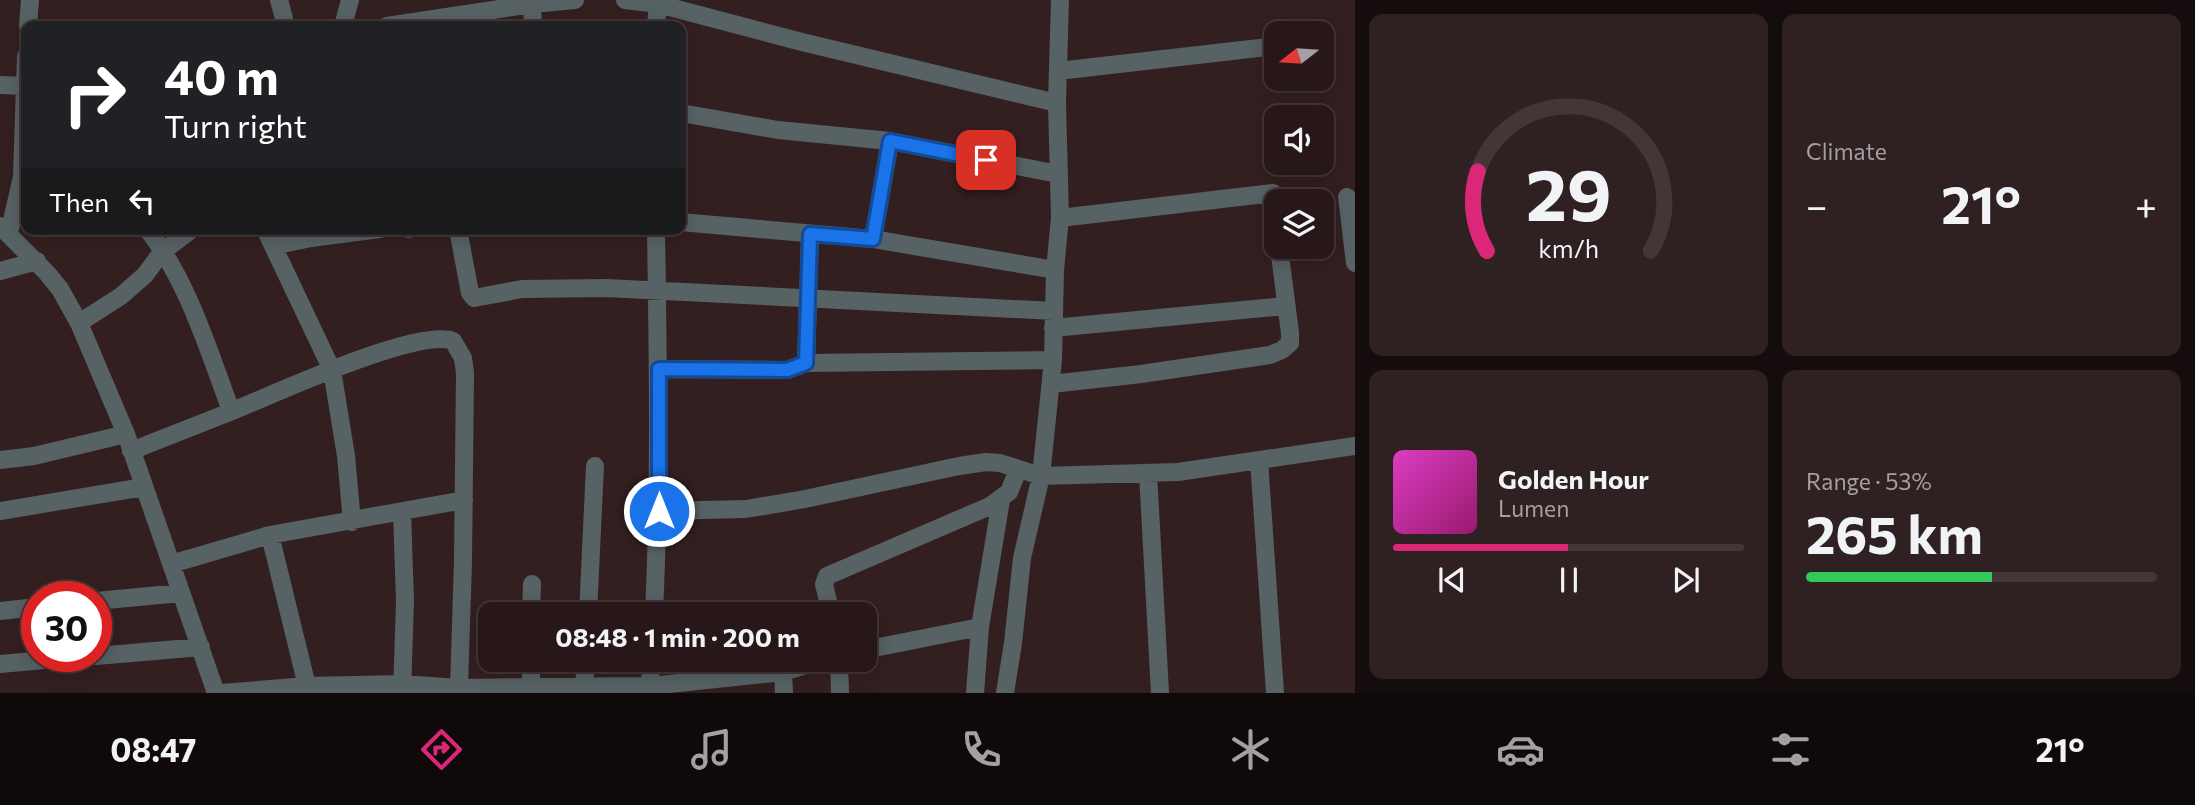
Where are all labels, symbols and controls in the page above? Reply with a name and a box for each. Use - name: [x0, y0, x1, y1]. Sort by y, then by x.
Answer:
- north arrow: [1264, 21, 1334, 91]
- map controls: [1264, 21, 1334, 259]
- text: 40 m: [164, 45, 279, 105]
- icon: right: [49, 49, 140, 140]
- text: Turn right: [164, 105, 307, 145]
- button: sound: [1264, 105, 1334, 175]
- pin: [956, 130, 1016, 190]
- text: Climate: [1806, 137, 1887, 165]
- icon: arrive: [967, 141, 1005, 179]
- text: 29: [1526, 147, 1611, 236]
- text: 21°: [1941, 171, 2021, 235]
- text: −: [1806, 181, 1828, 228]
- text: +: [2135, 181, 2157, 228]
- icon: left: [123, 182, 161, 220]
- text: Then: [49, 186, 109, 217]
- button: layers: [1264, 189, 1334, 259]
- text: km/h: [1538, 233, 1599, 263]
- text: Golden Hour: [1498, 463, 1649, 494]
- text: Range · 53%: [1806, 467, 1932, 495]
- position arrow: [622, 474, 696, 548]
- text: Lumen: [1498, 494, 1569, 522]
- text: 265 km: [1806, 501, 1983, 565]
- icon: previous: [1433, 561, 1471, 599]
- icon: pause: [1550, 561, 1588, 599]
- icon: next: [1667, 561, 1705, 599]
- speed limit sign: 30: [21, 581, 112, 672]
- text: 08:48 · 1 min · 200 m: [555, 621, 800, 652]
- icon: directions: [417, 725, 466, 774]
- icon: music: [687, 725, 736, 774]
- icon: phone: [957, 725, 1006, 774]
- icon: climate: [1226, 725, 1275, 774]
- icon: car: [1496, 725, 1545, 774]
- icon: filters: [1766, 725, 1815, 774]
- text: 08:47: [110, 729, 196, 769]
- text: 21°: [2036, 729, 2085, 769]

